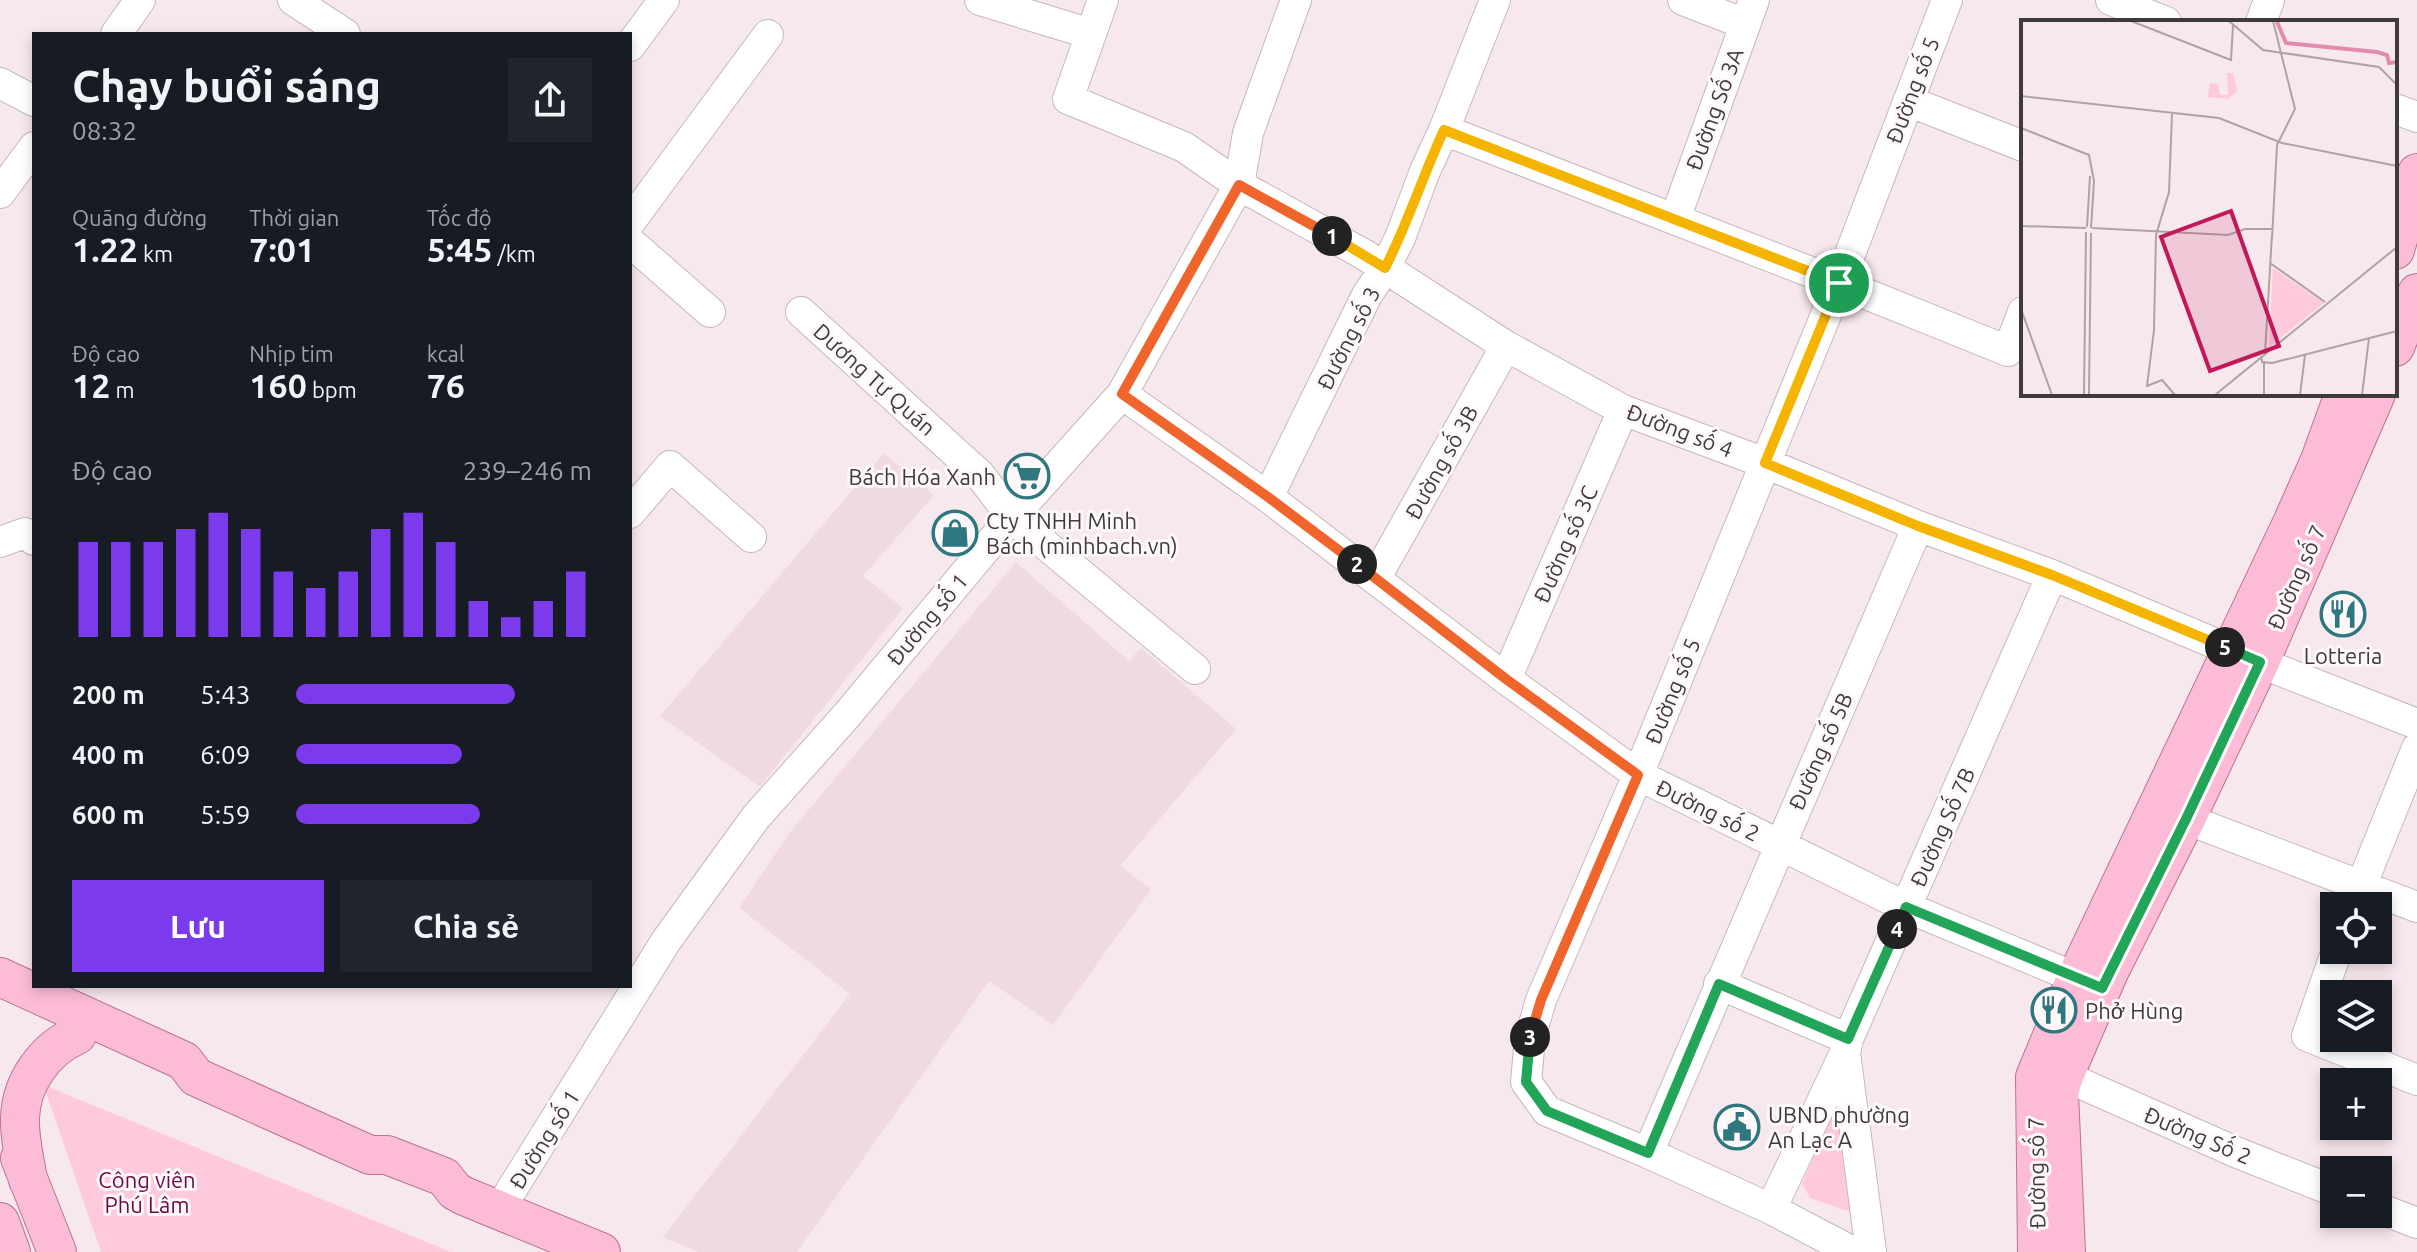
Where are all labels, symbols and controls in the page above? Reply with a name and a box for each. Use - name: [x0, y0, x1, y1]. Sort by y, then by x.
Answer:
- inset map: [2021, 20, 2397, 396]
- street label: Đường số 5: [1878, 32, 1944, 147]
- street label: Đường Số 3A: [1678, 43, 1748, 173]
- button: share: [508, 58, 592, 142]
- text: Chạy buổi sáng: [72, 61, 381, 110]
- text: 08:32: [72, 116, 137, 145]
- text: Quãng đường: [72, 205, 207, 230]
- text: Thời gian: [249, 205, 339, 230]
- text: Tốc độ: [427, 205, 492, 230]
- pin: 1: [1312, 216, 1352, 256]
- text: 1: [1326, 223, 1338, 248]
- text: 1.22: [72, 230, 138, 268]
- text: 7:01: [249, 230, 315, 268]
- text: 5:45: [427, 230, 493, 268]
- text: km: [138, 241, 173, 266]
- text: /km: [493, 241, 536, 266]
- pin: [1805, 249, 1873, 317]
- icon: arrive: [1817, 261, 1861, 305]
- street label: Đường số 3: [1309, 281, 1385, 394]
- street label: Dương Tự Quán: [809, 318, 941, 440]
- text: Độ cao: [72, 341, 140, 366]
- text: Nhịp tim: [249, 341, 334, 366]
- text: kcal: [427, 341, 465, 366]
- text: 12: [72, 366, 110, 404]
- text: 160: [249, 366, 307, 404]
- text: 76: [427, 366, 465, 404]
- text: m: [110, 377, 134, 402]
- text: bpm: [307, 377, 357, 402]
- street label: Đường số 4: [1623, 396, 1738, 462]
- street label: Đường số 3B: [1397, 400, 1482, 523]
- supermarket icon: Bách Hóa Xanh: [1003, 452, 1051, 500]
- text: Độ cao: [72, 456, 152, 485]
- text: 239–246 m: [463, 456, 592, 485]
- place label: Bách Hóa Xanh: [848, 464, 996, 489]
- street label: Đường số 3C: [1526, 481, 1602, 606]
- place label: Cty TNHH Minh Bách (minhbach.vn): [986, 508, 1178, 559]
- shop icon: Cty TNHH Minh Bách (minhbach.vn): [931, 509, 979, 557]
- street label: Đường số 7: [2260, 520, 2330, 633]
- pin: 2: [1337, 544, 1377, 584]
- text: 2: [1351, 551, 1363, 576]
- street label: Đường số 1: [880, 567, 973, 670]
- restaurant icon: Lotteria: [2319, 590, 2367, 638]
- pin: 5: [2205, 627, 2245, 667]
- street label: Đường số 5: [1637, 634, 1705, 748]
- text: 5: [2219, 634, 2231, 659]
- place label: Lotteria: [2304, 643, 2382, 668]
- text: 200 m: [72, 680, 145, 709]
- text: 5:43: [200, 680, 250, 709]
- street label: Đường số 5B: [1781, 687, 1857, 814]
- text: 400 m: [72, 740, 145, 769]
- text: 6:09: [200, 740, 250, 769]
- street label: Đường Số 7B: [1902, 763, 1979, 890]
- street label: Đường số 2: [1652, 772, 1765, 846]
- text: 600 m: [72, 800, 145, 829]
- text: 5:59: [200, 800, 250, 829]
- button: Lưu: [72, 880, 324, 972]
- button: Chia sẻ: [340, 880, 592, 972]
- map controls: [2320, 892, 2392, 1228]
- button: locate: [2320, 892, 2392, 964]
- pin: 4: [1877, 909, 1917, 949]
- text: 4: [1891, 916, 1903, 941]
- button: layers: [2320, 980, 2392, 1052]
- restaurant icon: Phở Hùng: [2030, 986, 2078, 1034]
- place label: Phở Hùng: [2085, 998, 2183, 1023]
- pin: 3: [1510, 1017, 1550, 1057]
- text: 3: [1524, 1024, 1536, 1049]
- button: +: [2320, 1068, 2392, 1140]
- street label: Đường số 1: [502, 1084, 584, 1193]
- street label: Đường Số 2: [2141, 1099, 2256, 1169]
- place label: UBND phường An Lạc A: [1768, 1102, 1910, 1152]
- public building icon: UBND phường An Lạc A: [1713, 1103, 1761, 1151]
- street label: Đường số 7: [2020, 1117, 2049, 1229]
- button: −: [2320, 1156, 2392, 1228]
- park label: Công viên Phú Lâm: [98, 1167, 196, 1217]

